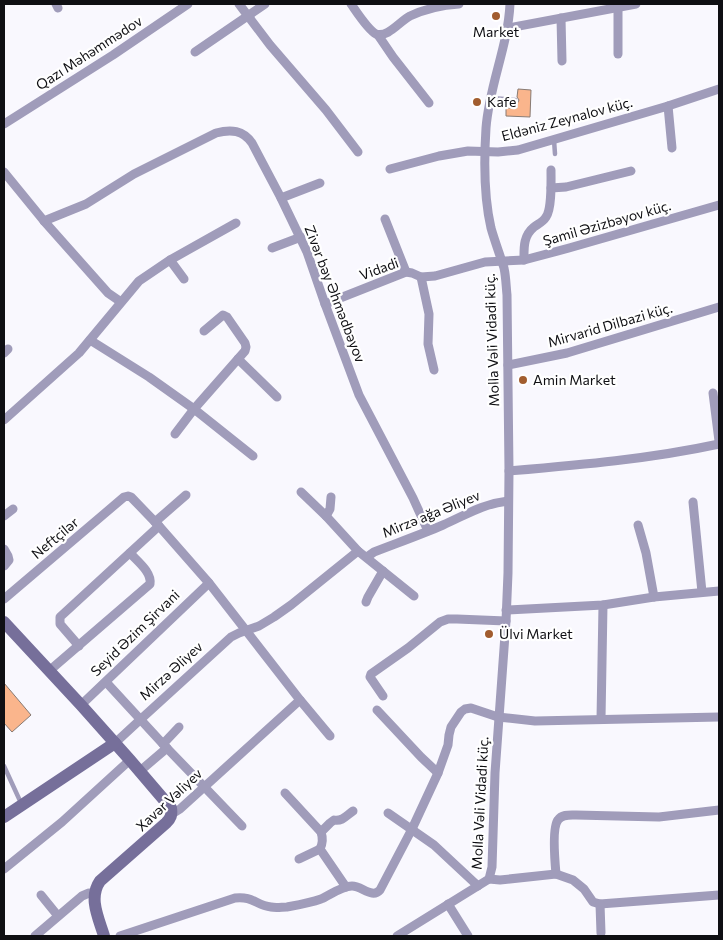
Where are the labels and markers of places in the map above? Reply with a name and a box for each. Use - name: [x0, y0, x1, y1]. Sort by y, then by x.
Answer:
- marker: Market: [490, 10, 502, 22]
- place label: Market: [473, 23, 519, 40]
- place label: Kafe: [487, 93, 516, 110]
- marker: Kafe: [471, 96, 483, 108]
- place label: Amin Market: [533, 371, 616, 388]
- marker: Amin Market: [517, 374, 529, 386]
- place label: Ülvi Market: [499, 625, 573, 642]
- marker: Ülvi Market: [483, 628, 495, 640]

